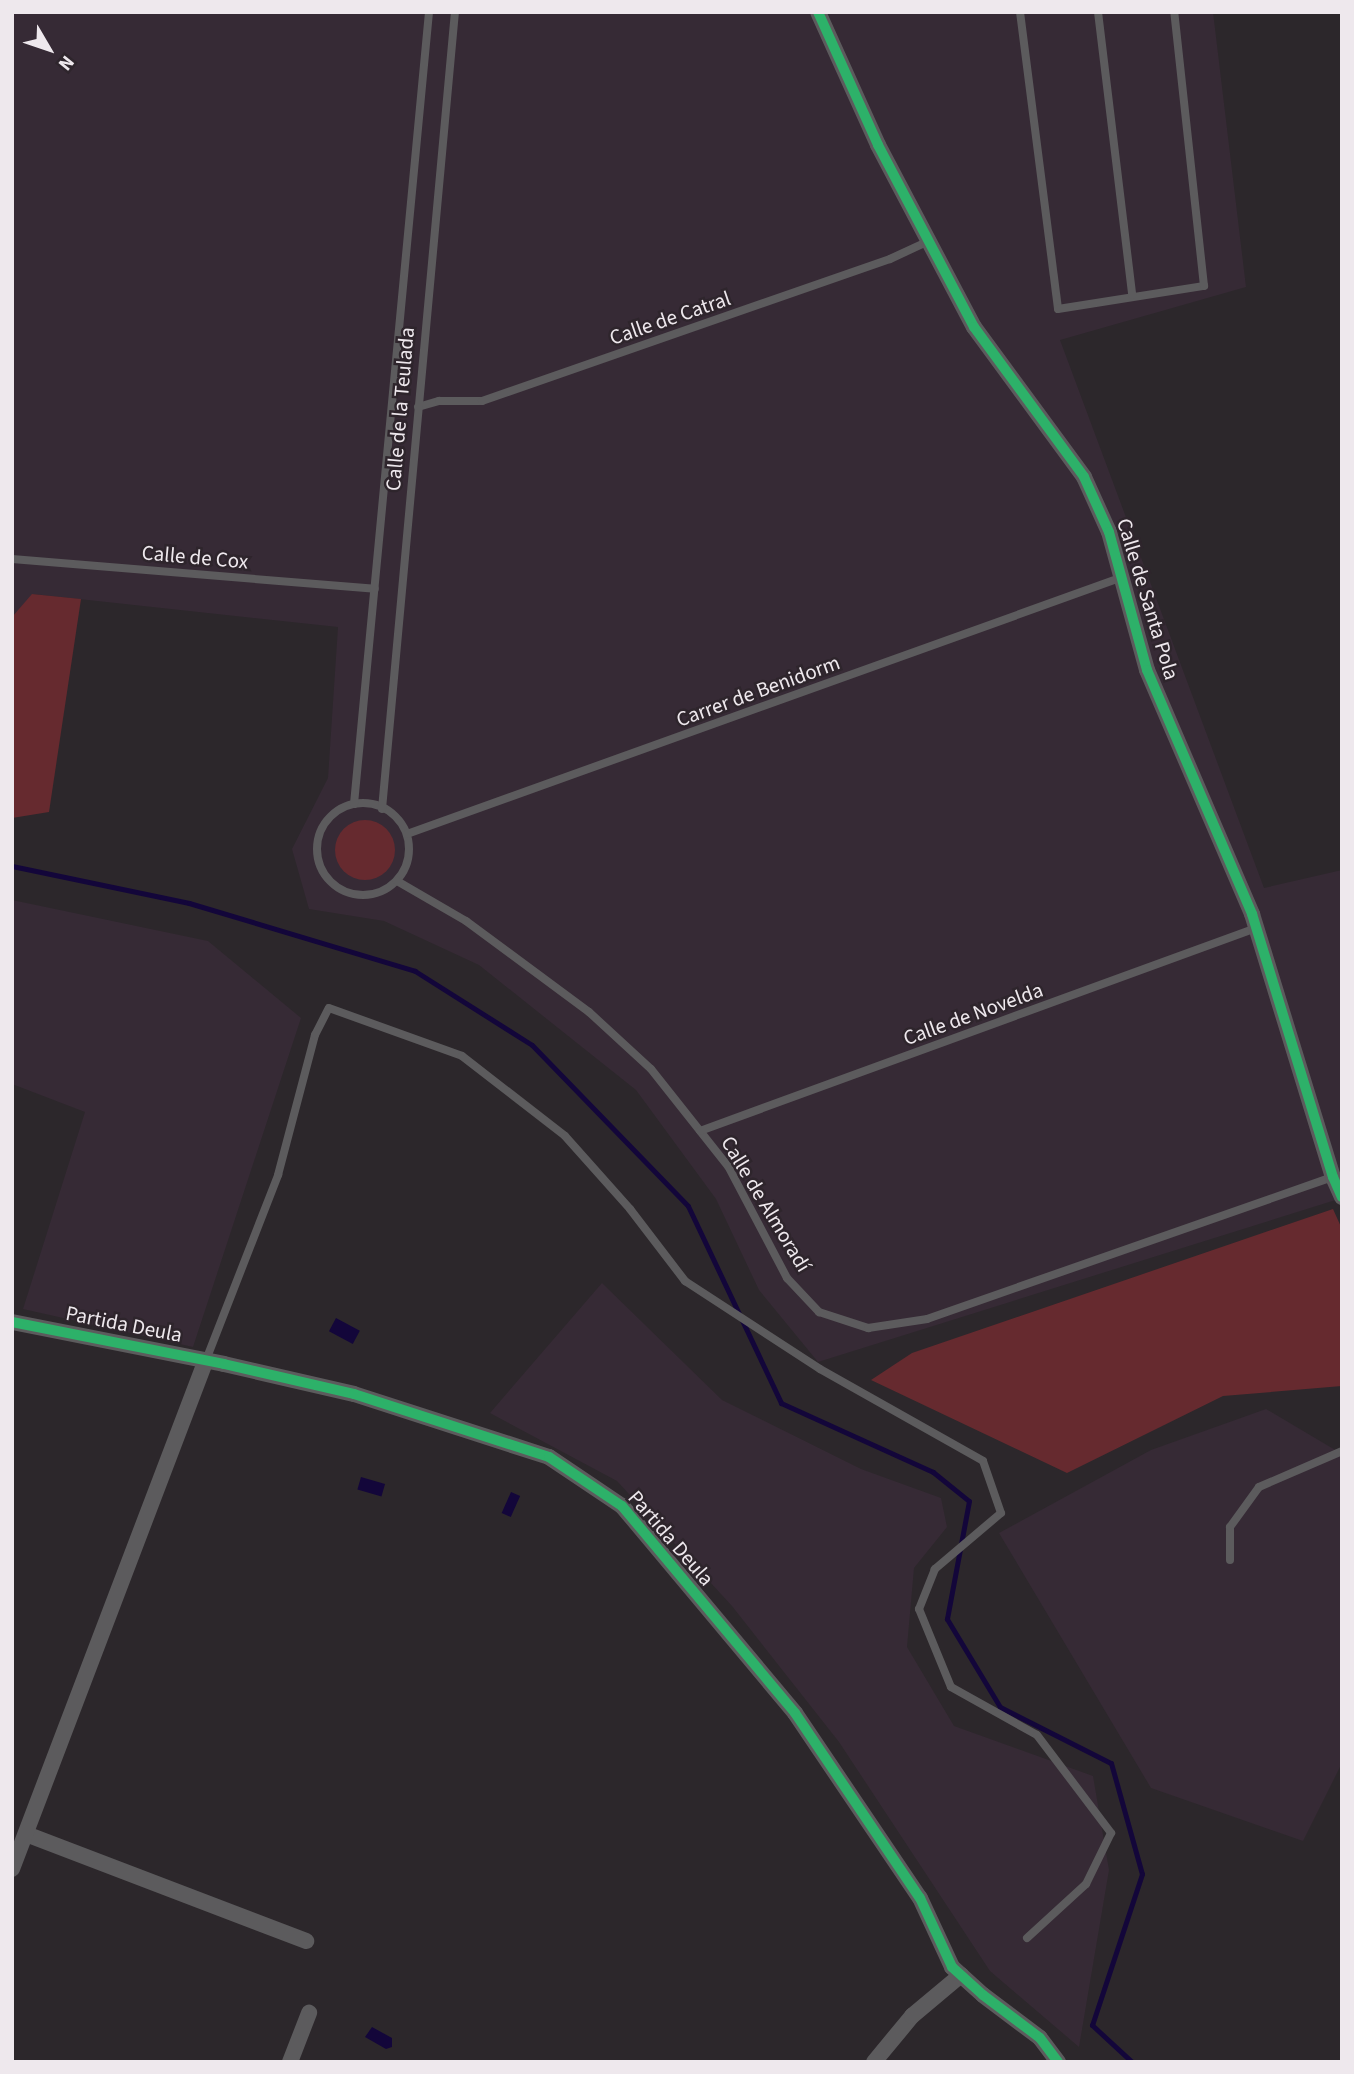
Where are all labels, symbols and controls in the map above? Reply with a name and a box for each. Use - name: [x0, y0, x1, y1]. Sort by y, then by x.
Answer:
- north arrow: [14, 14, 84, 84]
- text: N: [51, 49, 80, 76]
- street label: Calle de Catral: [606, 286, 734, 350]
- street label: Calle de la Teulada: [380, 326, 420, 492]
- street label: Calle de Santa Pola: [1111, 515, 1185, 683]
- street label: Calle de Cox: [141, 540, 249, 574]
- street label: Carrer de Benidorm: [673, 650, 843, 732]
- street label: Calle de Novelda: [900, 977, 1046, 1051]
- street label: Calle de Almoradí: [716, 1132, 816, 1276]
- street label: Partida Deula: [64, 1300, 184, 1348]
- street label: Partida Deula: [623, 1485, 719, 1591]

